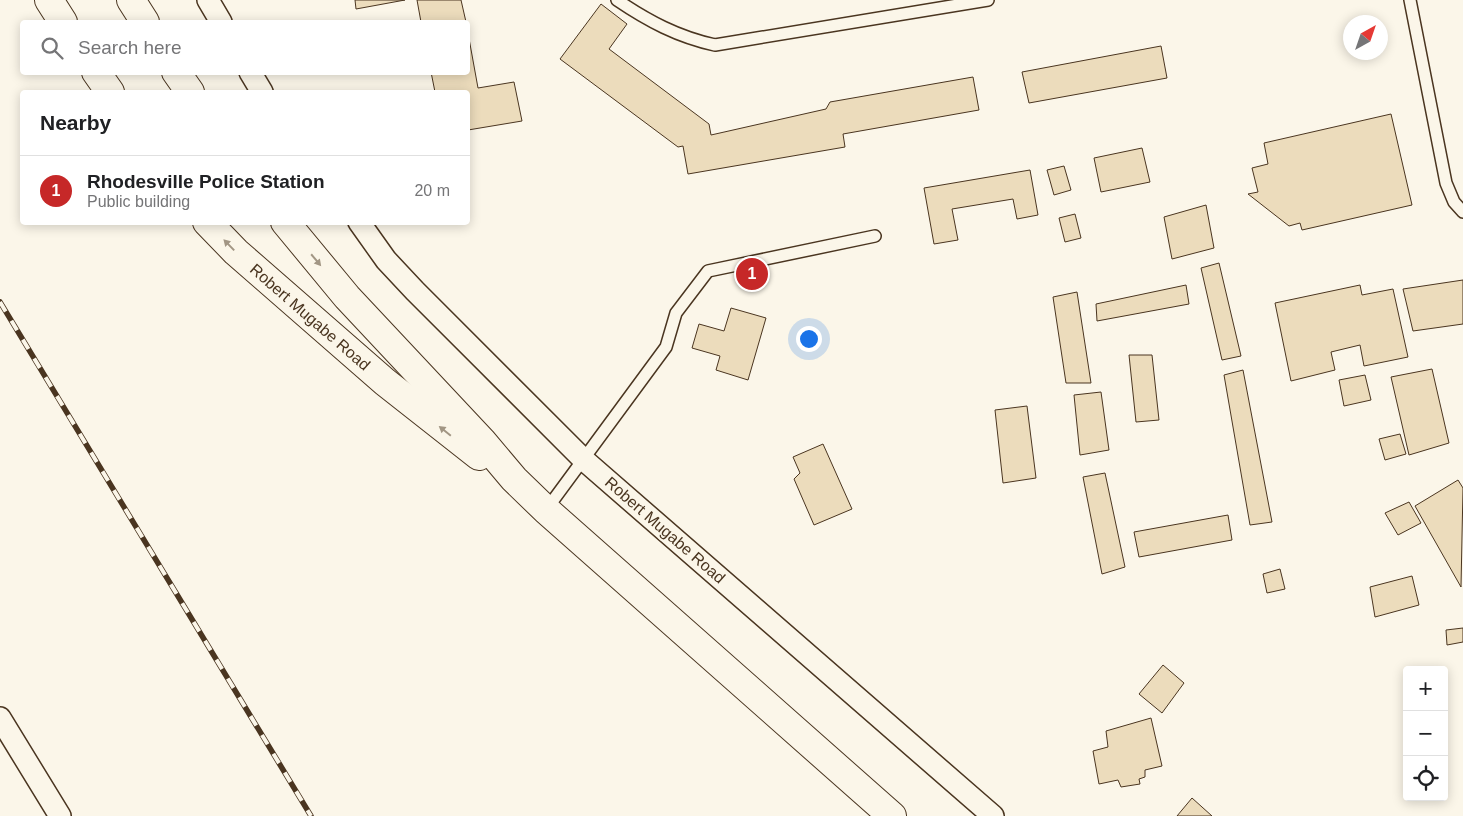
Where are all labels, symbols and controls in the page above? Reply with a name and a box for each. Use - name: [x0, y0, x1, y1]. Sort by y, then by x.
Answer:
- north arrow: [1343, 15, 1388, 60]
- search box: [20, 20, 470, 75]
- icon: search: [38, 34, 66, 62]
- text: Search here: [78, 37, 182, 58]
- text: Nearby: [40, 111, 111, 134]
- text: Rhodesville Police Station: [87, 171, 325, 192]
- text: 1: [52, 182, 60, 199]
- text: 20 m: [414, 182, 450, 199]
- text: Public building: [87, 193, 190, 210]
- one-way arrow: [223, 240, 235, 252]
- one-way arrow: [310, 254, 322, 266]
- pin: 1: [736, 255, 768, 293]
- street label: Robert Mugabe Road: [247, 260, 373, 374]
- your location: [796, 326, 822, 352]
- one-way arrow: [439, 426, 452, 437]
- street label: Robert Mugabe Road: [602, 473, 728, 587]
- map controls: [1403, 666, 1448, 801]
- button: +: [1403, 666, 1448, 711]
- button: −: [1403, 711, 1448, 756]
- button: locate: [1403, 756, 1448, 801]

